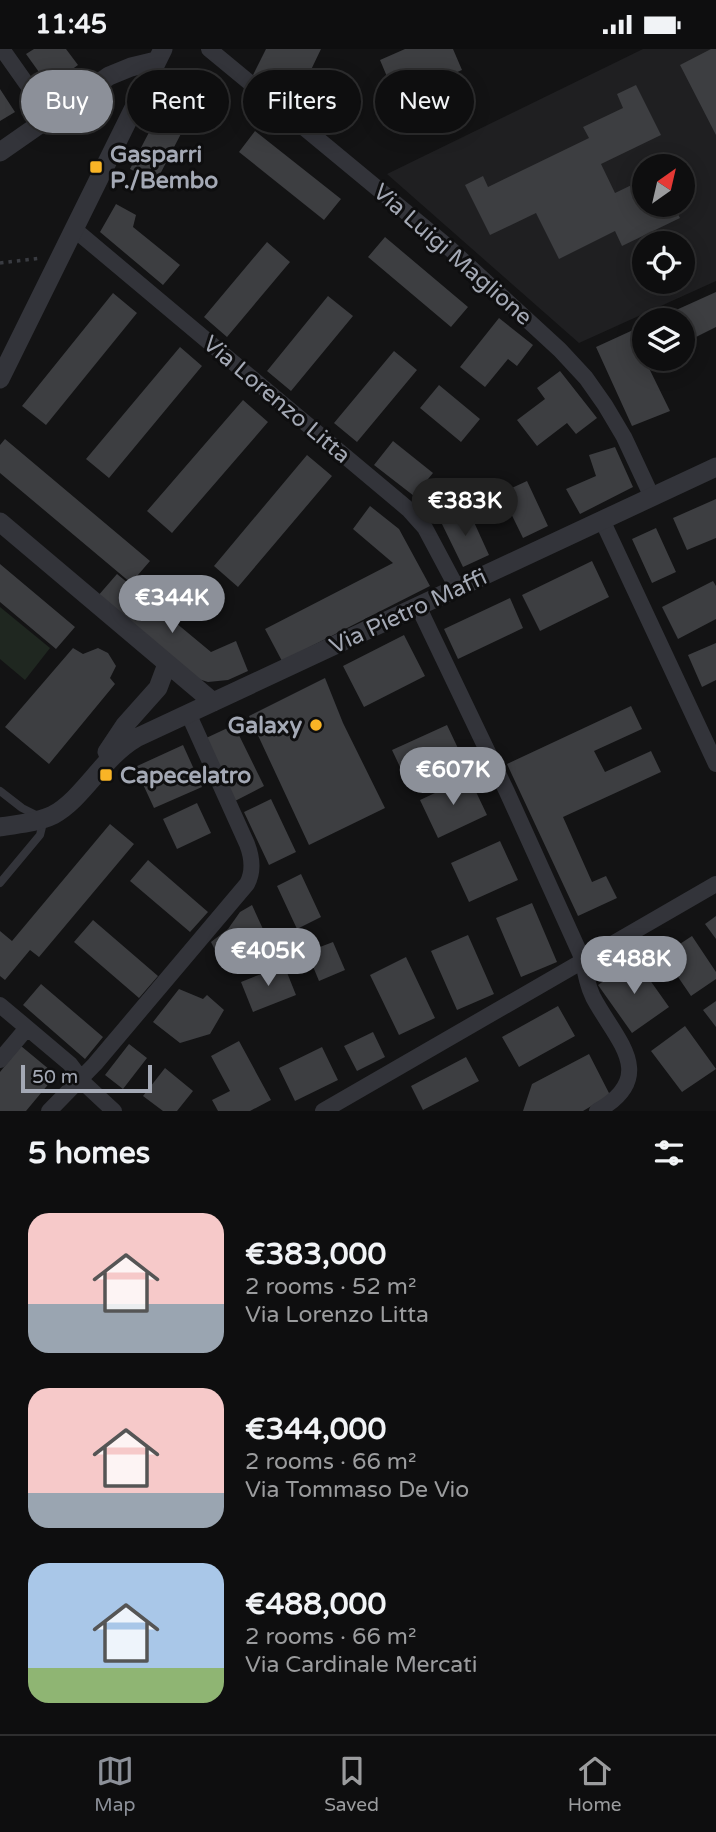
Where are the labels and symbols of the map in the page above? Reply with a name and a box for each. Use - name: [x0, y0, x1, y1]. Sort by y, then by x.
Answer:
- place label: Gasparri P./Bembo: [110, 141, 218, 195]
- north arrow: [632, 154, 695, 217]
- marker: Gasparri P./Bembo: [88, 159, 104, 175]
- street label: Via Luigi Maglione: [367, 178, 538, 331]
- street label: Via Lorenzo Litta: [197, 330, 356, 470]
- pin: €383K: [416, 479, 514, 538]
- street label: Via Pietro Maffi: [325, 563, 491, 661]
- pin: €344K: [123, 575, 221, 635]
- place label: Galaxy: [228, 712, 303, 740]
- marker: Galaxy: [308, 717, 324, 733]
- pin: €607K: [404, 747, 502, 807]
- place label: Capecelatro: [120, 762, 251, 790]
- marker: Capecelatro: [98, 767, 114, 783]
- pin: €405K: [219, 929, 317, 988]
- pin: €488K: [585, 937, 683, 996]
- scale bar: [21, 1062, 152, 1094]

